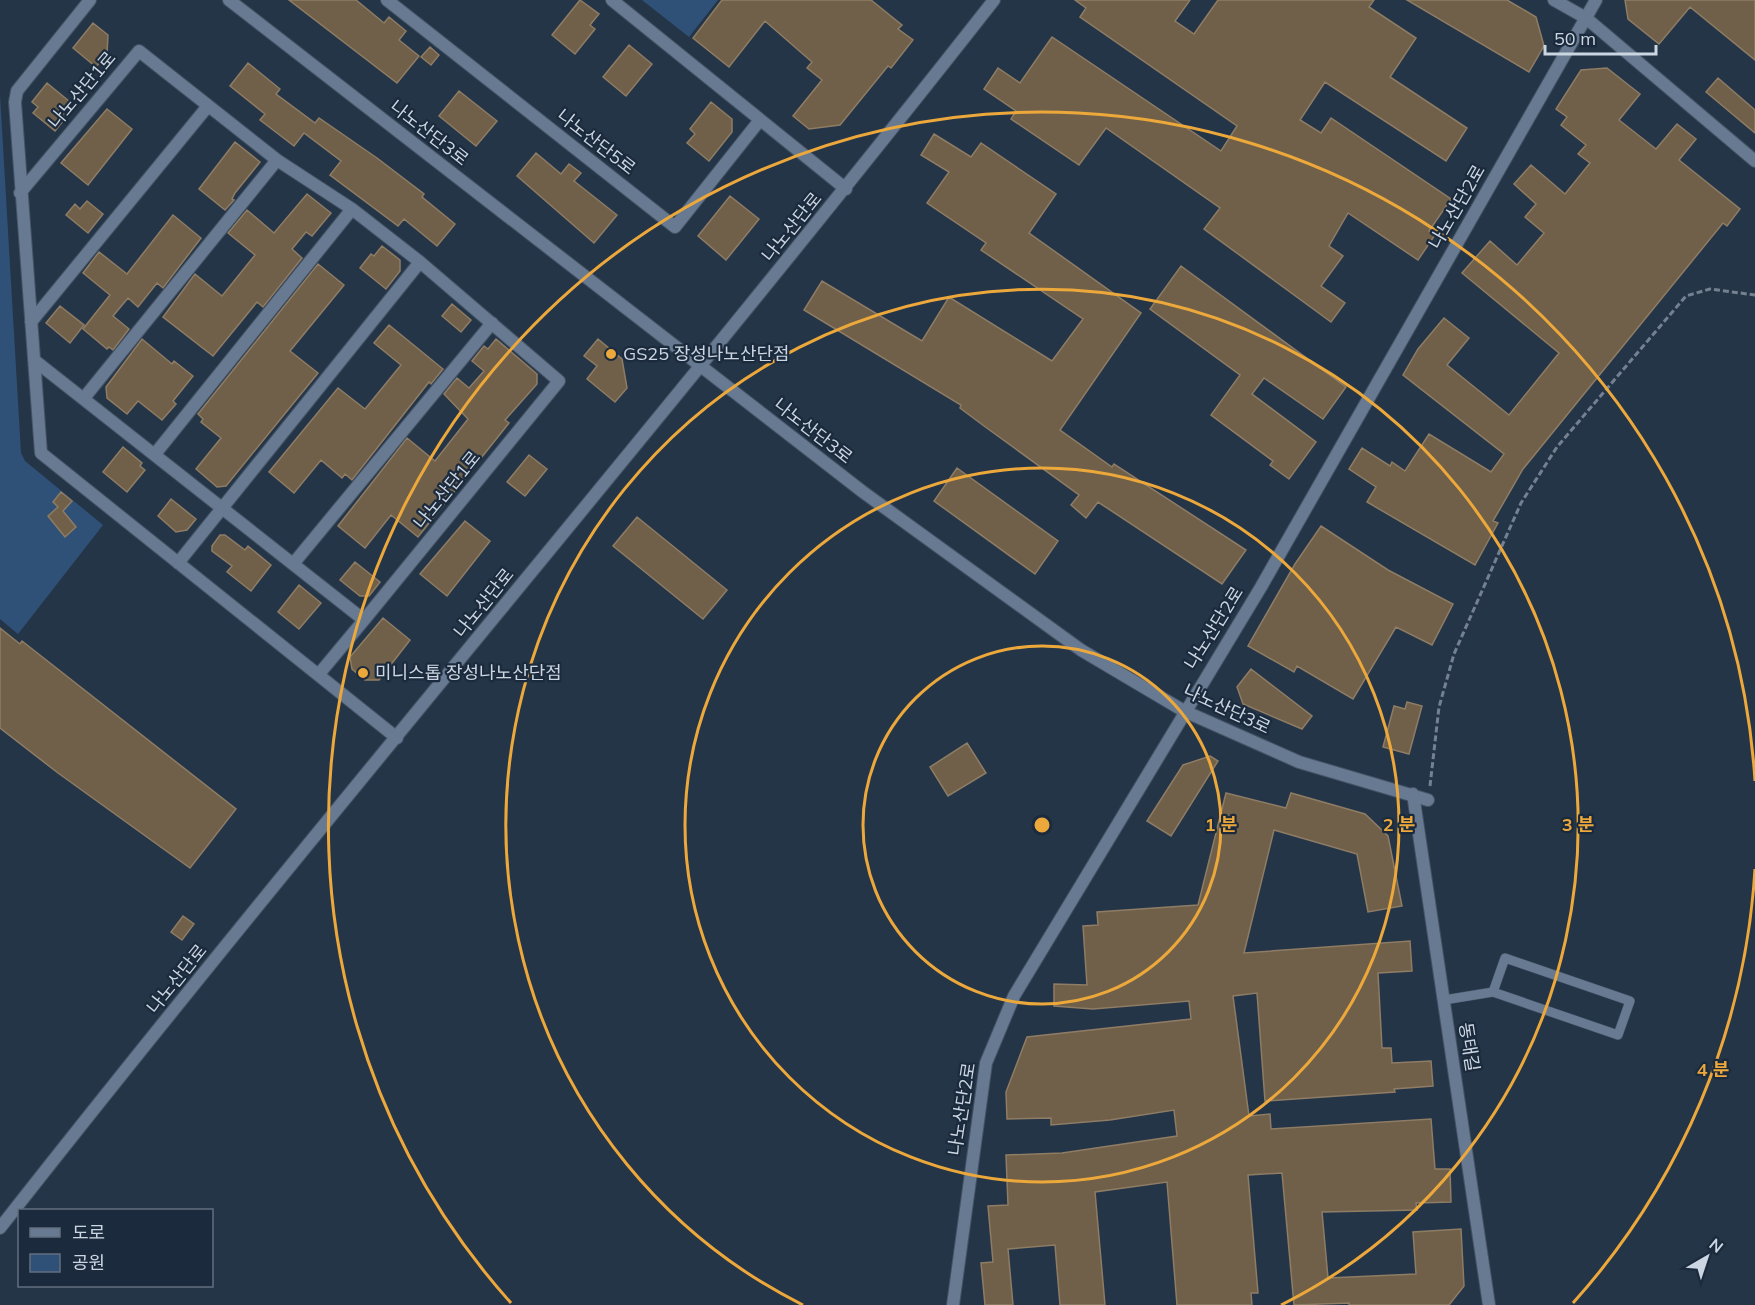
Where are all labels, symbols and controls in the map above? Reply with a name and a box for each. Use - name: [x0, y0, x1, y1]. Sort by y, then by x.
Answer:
- scale bar: [1545, 18, 1656, 56]
- text: 50 m: [1554, 27, 1596, 50]
- street label: 나노산단1로: [43, 46, 121, 133]
- street label: 나노산단3로: [385, 95, 473, 170]
- street label: 나노산단5로: [552, 104, 640, 179]
- street label: 나노산단2로: [1423, 160, 1490, 253]
- street label: 나노산단로: [757, 187, 827, 266]
- place label: GS25 장성나노산단점: [623, 342, 790, 365]
- marker: GS25 장성나노산단점: [604, 347, 618, 361]
- street label: 나노산단3로: [769, 393, 857, 468]
- street label: 나노산단1로: [408, 446, 485, 533]
- street label: 나노산단로: [449, 563, 519, 642]
- street label: 나노산단2로: [1179, 582, 1248, 674]
- place label: 미니스톱 장성나노산단점: [375, 661, 562, 684]
- marker: 미니스톱 장성나노산단점: [356, 666, 370, 680]
- street label: 나노산단3로: [1180, 678, 1274, 739]
- text: 1 분: [1205, 813, 1238, 836]
- text: 2 분: [1383, 813, 1416, 836]
- text: 3 분: [1562, 813, 1595, 836]
- centre of rings: [1032, 815, 1052, 835]
- street label: 나노산단로: [142, 939, 212, 1018]
- street label: 동태길: [1454, 1021, 1485, 1073]
- text: 4 분: [1697, 1058, 1730, 1081]
- street label: 나노산단2로: [943, 1061, 980, 1157]
- legend: [18, 1209, 213, 1287]
- text: 도로: [72, 1221, 105, 1244]
- north arrow: [1677, 1227, 1737, 1287]
- text: N: [1705, 1234, 1727, 1257]
- text: 공원: [72, 1251, 105, 1274]

